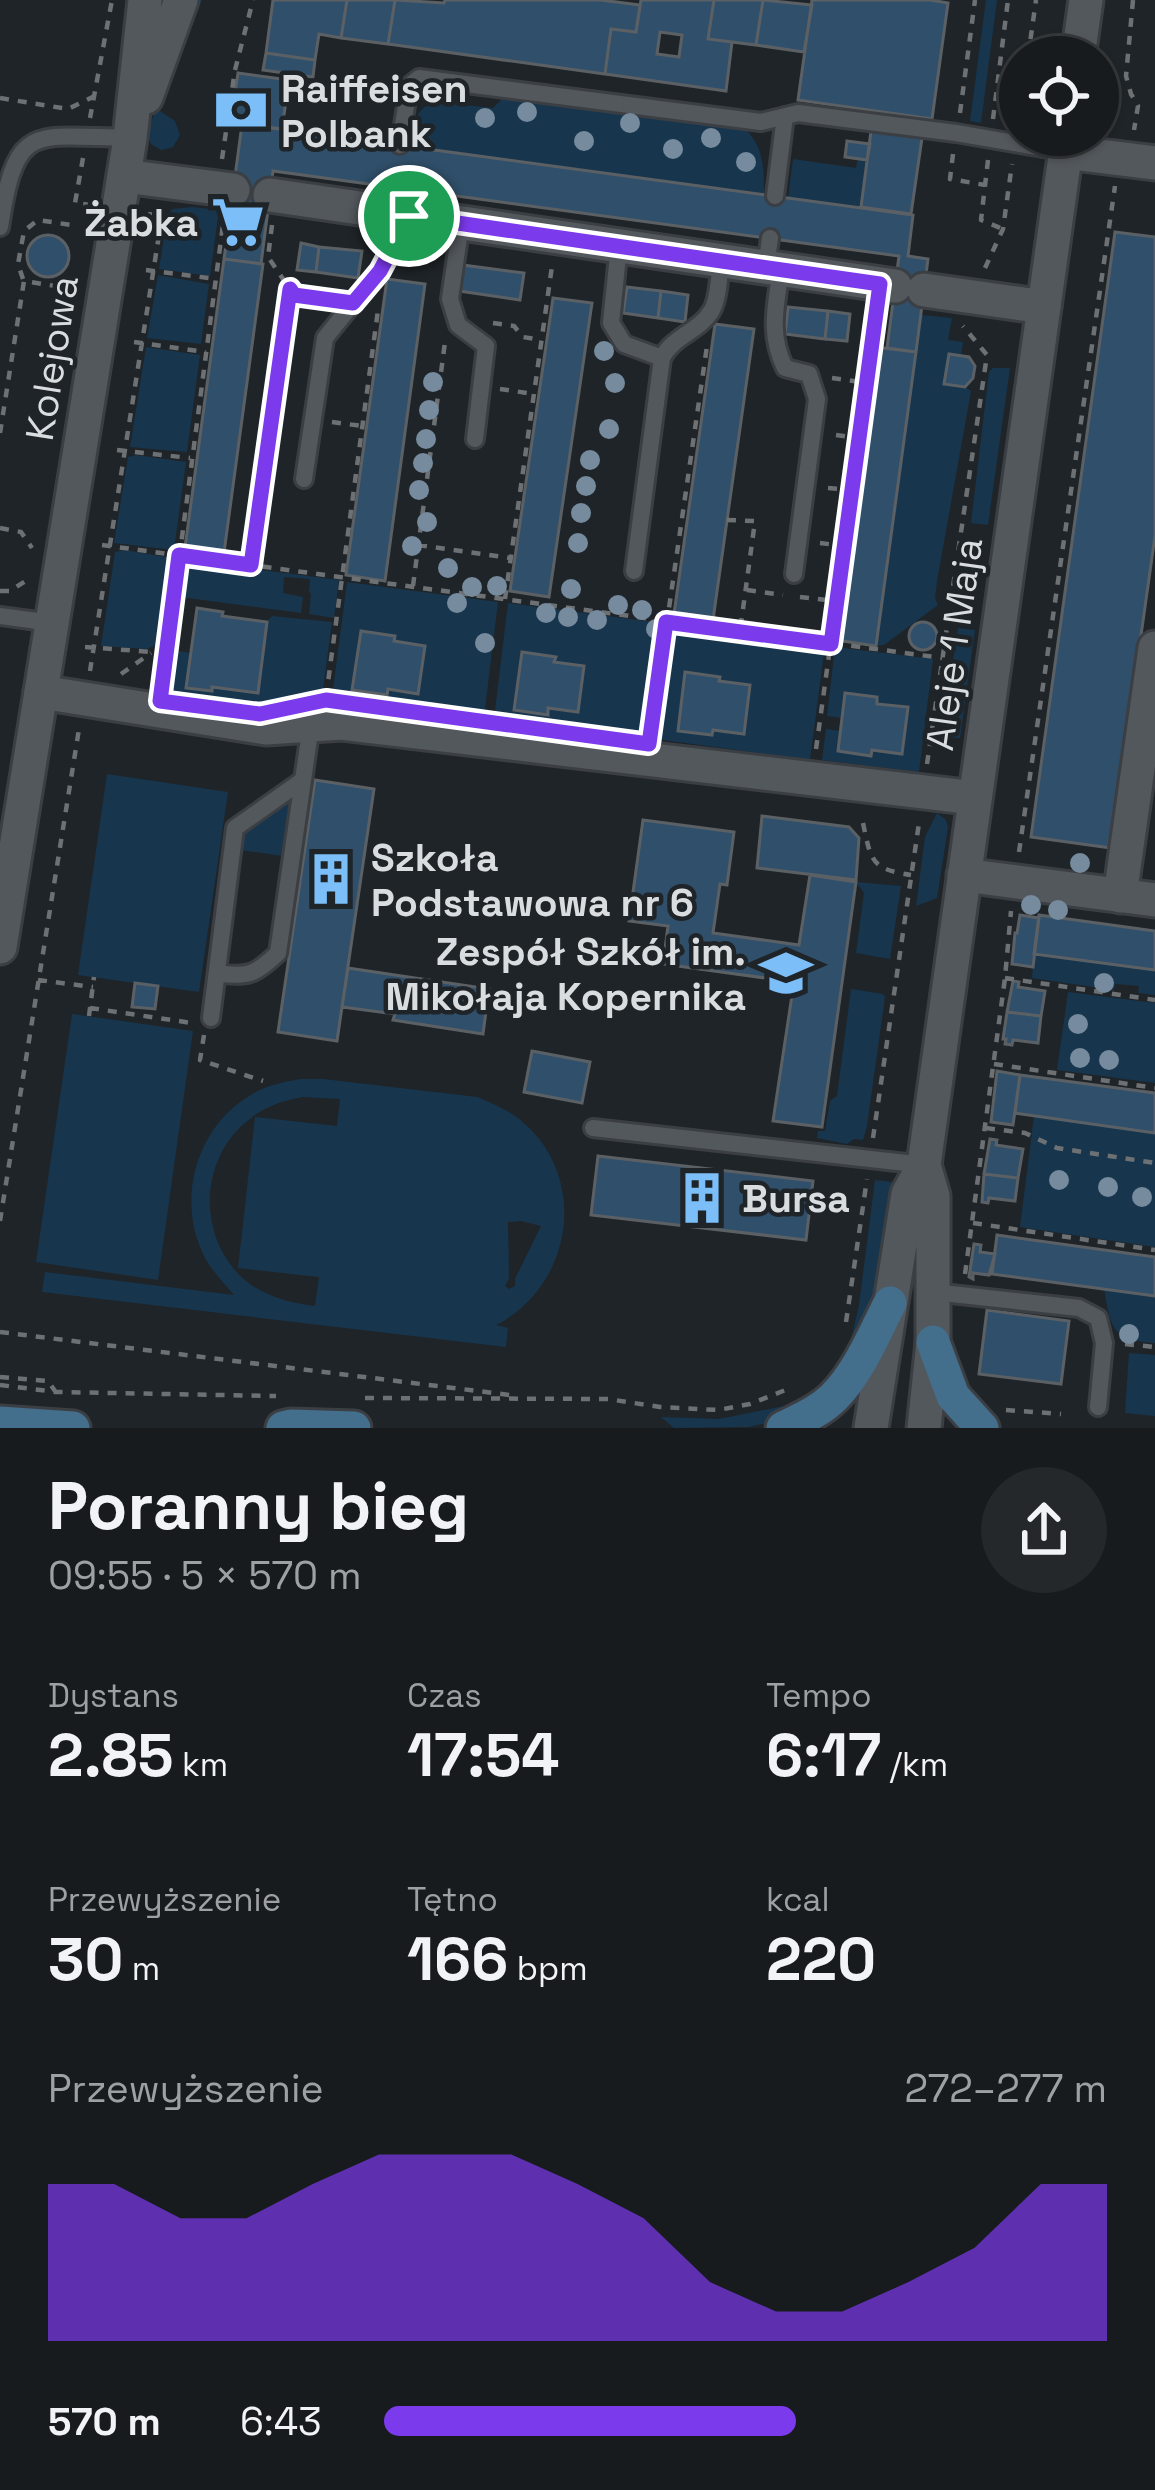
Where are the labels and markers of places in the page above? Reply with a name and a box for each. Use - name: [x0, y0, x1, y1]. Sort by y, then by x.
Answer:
- place label: Raiffeisen Polbank: [281, 64, 468, 158]
- bank icon: Raiffeisen Polbank: [212, 81, 270, 139]
- pin: [358, 165, 460, 267]
- supermarket icon: Żabka: [209, 193, 267, 251]
- place label: Żabka: [84, 198, 198, 247]
- place label: Szkoła Podstawowa nr 6: [371, 833, 694, 927]
- building icon: Szkoła Podstawowa nr 6: [302, 850, 360, 908]
- place label: Zespół Szkół im. Mikołaja Kopernika: [386, 927, 746, 1021]
- school or university icon: Zespół Szkół im. Mikołaja Kopernika: [757, 944, 815, 1002]
- building icon: Bursa: [673, 1169, 731, 1227]
- place label: Bursa: [742, 1174, 850, 1223]

